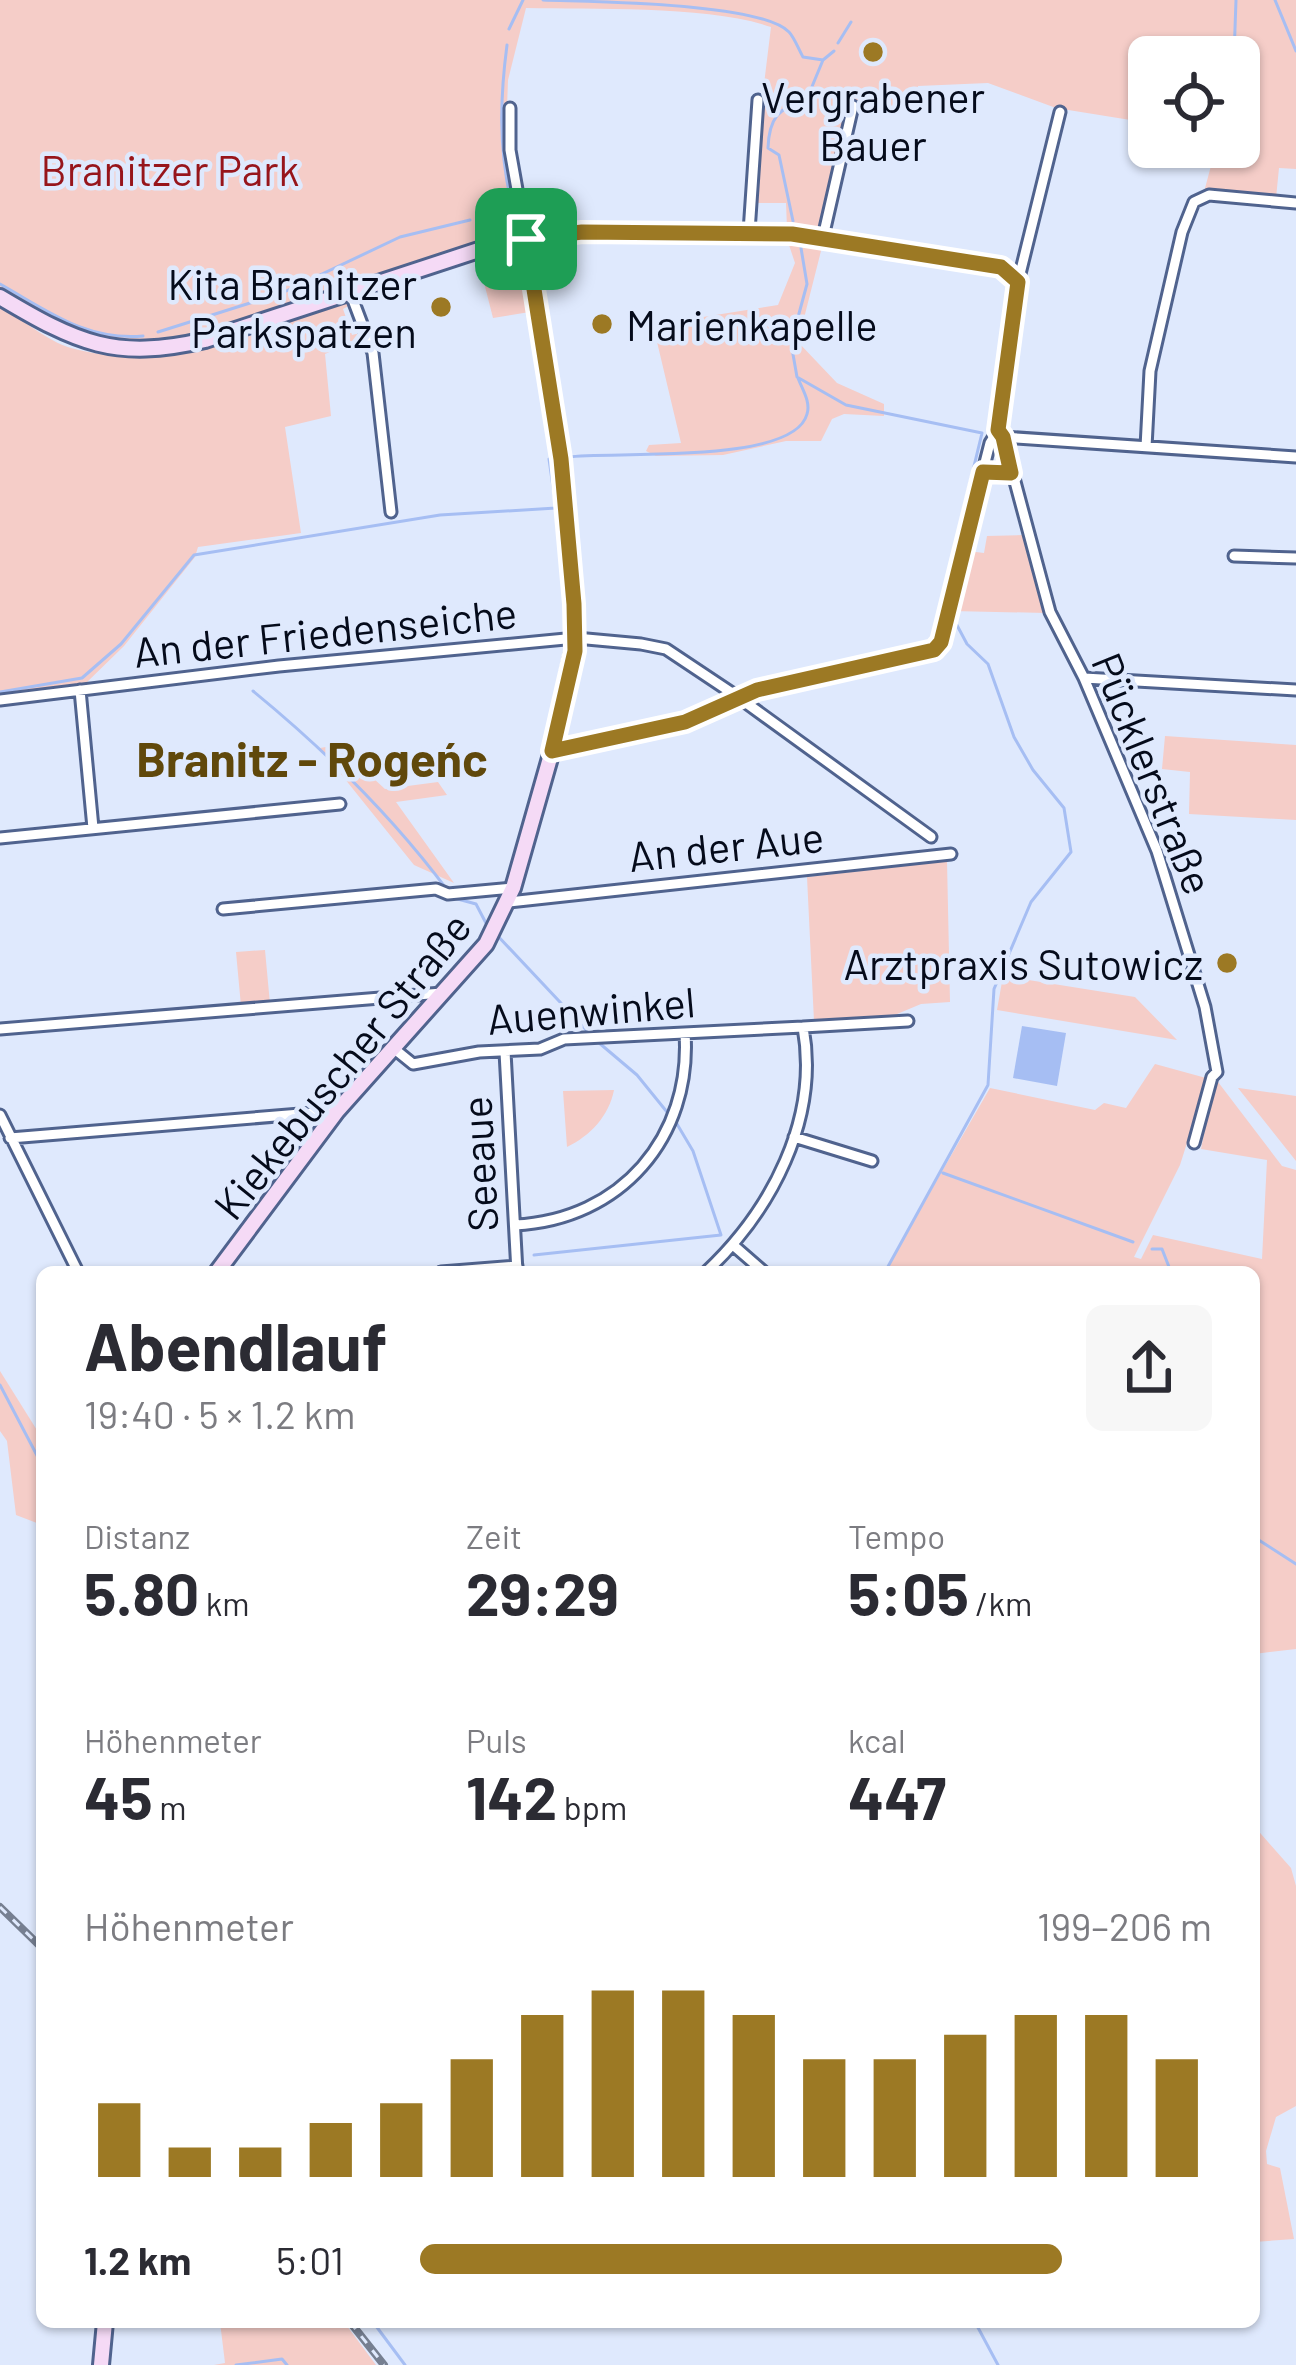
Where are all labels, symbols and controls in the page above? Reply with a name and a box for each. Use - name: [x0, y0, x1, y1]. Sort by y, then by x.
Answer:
- map controls: [1128, 36, 1260, 168]
- button: locate: [1128, 36, 1260, 168]
- marker: Vergrabener Bauer: [860, 39, 886, 65]
- place label: Vergrabener Bauer: [761, 71, 985, 169]
- park label: Branitzer Park: [41, 144, 299, 194]
- pin: [475, 188, 577, 290]
- icon: arrive: [493, 206, 559, 272]
- place label: Kita Branitzer Parkspatzen: [167, 258, 417, 357]
- marker: Kita Branitzer Parkspatzen: [428, 294, 454, 320]
- place label: Marienkapelle: [626, 299, 878, 350]
- marker: Marienkapelle: [589, 311, 615, 337]
- street label: An der Friedenseiche: [131, 586, 519, 676]
- street label: Pücklerstraße: [1083, 645, 1225, 901]
- district label: Branitz - Rogeńc: [136, 729, 488, 787]
- street label: An der Aue: [626, 810, 826, 880]
- street label: Kiekebuscher Straße: [202, 902, 480, 1228]
- place label: Arztpraxis Sutowicz: [844, 938, 1203, 989]
- marker: Arztpraxis Sutowicz: [1214, 950, 1240, 976]
- street label: Auenwinkel: [485, 975, 697, 1043]
- street label: Seeaue: [449, 1095, 507, 1233]
- text: Abendlauf: [84, 1305, 387, 1384]
- button: share: [1086, 1305, 1212, 1431]
- text: 19:40 · 5 × 1.2 km: [84, 1390, 356, 1437]
- text: Distanz: [84, 1516, 190, 1556]
- text: Zeit: [466, 1516, 522, 1556]
- text: Tempo: [848, 1516, 945, 1556]
- text: 5.80: [84, 1556, 199, 1628]
- text: 29:29: [466, 1556, 619, 1628]
- text: 5:05: [848, 1556, 969, 1628]
- text: km: [199, 1583, 250, 1623]
- text: /km: [969, 1583, 1032, 1623]
- text: Höhenmeter: [84, 1720, 262, 1760]
- text: Puls: [466, 1720, 527, 1760]
- text: kcal: [848, 1720, 906, 1760]
- text: 45: [84, 1760, 153, 1832]
- text: 142: [466, 1760, 557, 1832]
- text: 447: [848, 1760, 946, 1832]
- text: m: [153, 1787, 187, 1827]
- text: bpm: [557, 1787, 627, 1827]
- text: Höhenmeter: [84, 1902, 294, 1949]
- text: 199–206 m: [1037, 1902, 1212, 1949]
- text: 1.2 km: [84, 2236, 191, 2283]
- text: 5:01: [276, 2236, 344, 2283]

